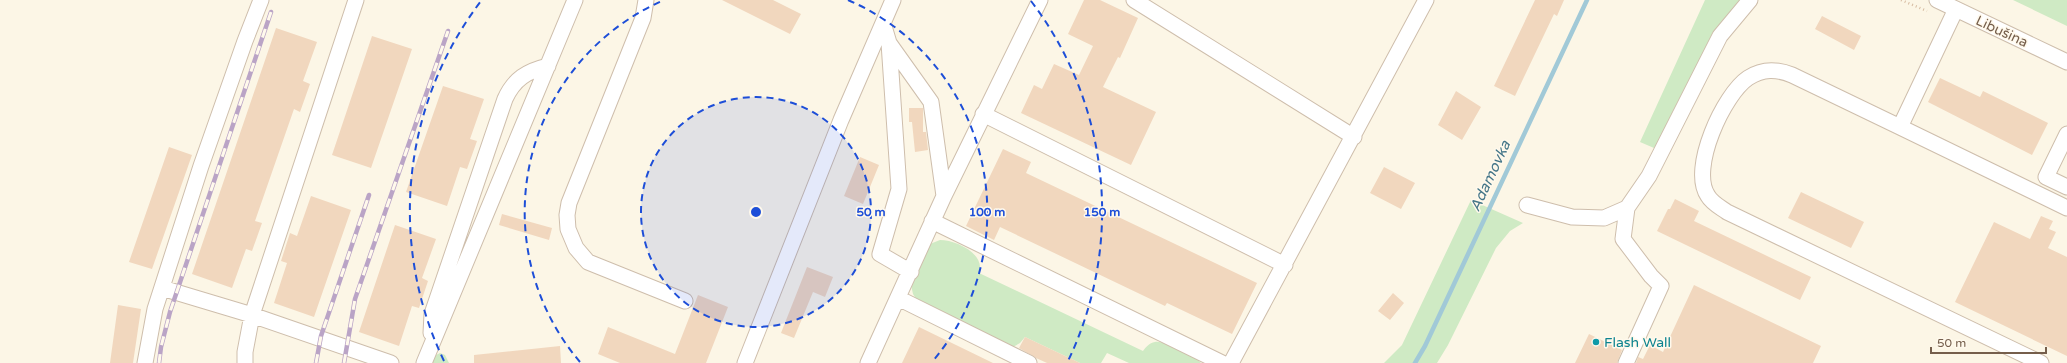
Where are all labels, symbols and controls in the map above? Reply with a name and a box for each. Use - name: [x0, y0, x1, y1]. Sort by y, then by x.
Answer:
- street label: Libušina: [1973, 12, 2031, 51]
- water label: Adamovka: [1466, 137, 1514, 214]
- centre of rings: [749, 205, 763, 219]
- text: 50 m: [856, 205, 886, 219]
- text: 100 m: [969, 205, 1005, 219]
- text: 150 m: [1084, 205, 1120, 219]
- scale bar: [1931, 329, 2046, 355]
- place label: Flash Wall: [1604, 334, 1671, 351]
- text: 50 m: [1937, 336, 1966, 350]
- marker: Flash Wall: [1591, 337, 1601, 347]

